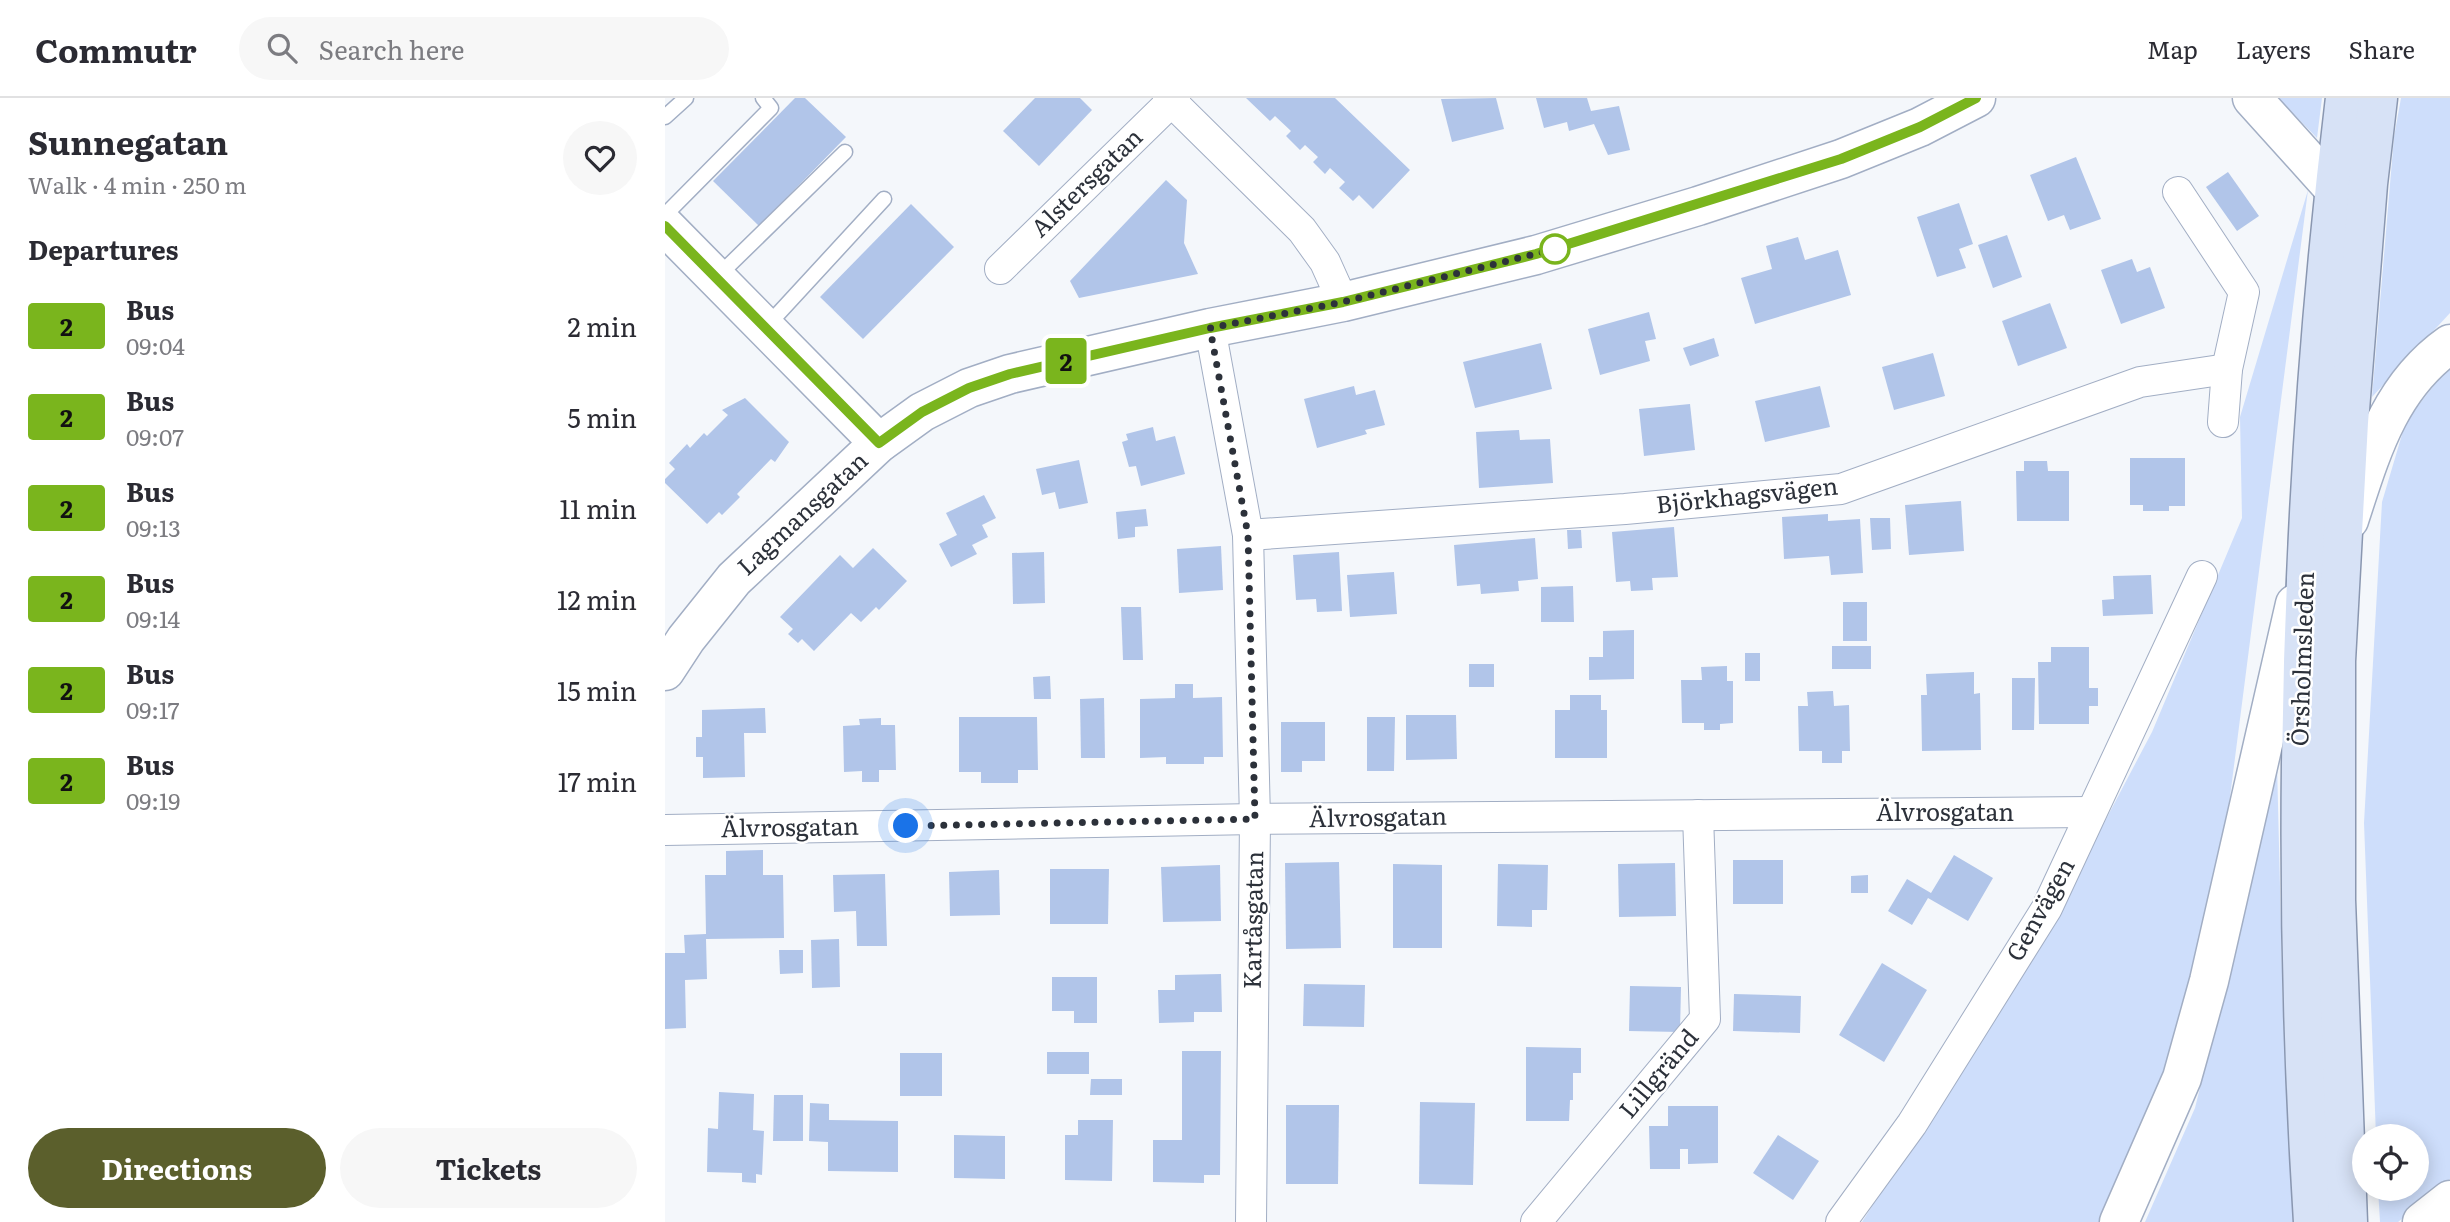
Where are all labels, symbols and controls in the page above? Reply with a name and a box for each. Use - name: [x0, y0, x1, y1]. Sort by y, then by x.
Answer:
- search box: [239, 17, 729, 80]
- text: Commutr: [35, 24, 197, 73]
- icon: search: [263, 29, 301, 67]
- text: Search here: [319, 29, 464, 68]
- text: Map: [2147, 31, 2198, 66]
- text: Layers: [2236, 31, 2310, 66]
- text: Share: [2348, 31, 2415, 66]
- text: Sunnegatan: [28, 116, 228, 165]
- street label: Alstersgatan: [1021, 119, 1149, 244]
- button: heart: [563, 121, 637, 195]
- text: Walk · 4 min · 250 m: [28, 167, 247, 201]
- text: Departures: [28, 229, 179, 268]
- unlabelled marker: [1540, 234, 1570, 264]
- text: Bus: [126, 289, 174, 328]
- text: 2 min: [568, 306, 637, 345]
- text: 2: [60, 308, 73, 343]
- text: 09:04: [126, 328, 185, 362]
- line badge: 2: [1043, 338, 1089, 384]
- text: 2: [1060, 343, 1072, 378]
- text: Bus: [126, 380, 174, 419]
- text: 5 min: [568, 397, 637, 436]
- text: 2: [60, 399, 73, 434]
- text: 09:07: [126, 419, 184, 453]
- street label: Lagmansgatan: [728, 442, 875, 582]
- street label: Björkhagsvägen: [1654, 467, 1840, 520]
- text: Bus: [126, 471, 174, 510]
- text: 11 min: [560, 488, 637, 527]
- text: 2: [60, 490, 73, 525]
- text: 09:13: [126, 510, 181, 544]
- text: Bus: [126, 562, 174, 601]
- street label: Örsholmsleden: [2280, 571, 2321, 747]
- text: 12 min: [557, 579, 637, 618]
- text: 2: [60, 581, 73, 616]
- text: 09:14: [126, 601, 180, 635]
- text: Bus: [126, 653, 174, 692]
- text: 15 min: [557, 670, 637, 709]
- text: 2: [60, 672, 73, 707]
- text: 09:17: [126, 692, 179, 726]
- text: Bus: [126, 744, 174, 783]
- text: 17 min: [558, 761, 637, 800]
- text: 2: [60, 763, 73, 798]
- text: 09:19: [126, 783, 180, 817]
- street label: Älvrosgatan: [1876, 793, 2014, 828]
- street label: Älvrosgatan: [1309, 797, 1447, 834]
- street label: Älvrosgatan: [721, 807, 859, 844]
- your location: [888, 808, 923, 843]
- street label: Kartåsgatan: [1233, 850, 1270, 989]
- street label: Genvägen: [1996, 851, 2082, 967]
- street label: Lillgränd: [1609, 1020, 1705, 1125]
- map controls: [2352, 1124, 2429, 1201]
- button: locate: [2352, 1124, 2429, 1201]
- button: Directions: [28, 1128, 326, 1208]
- button: Tickets: [340, 1128, 637, 1208]

